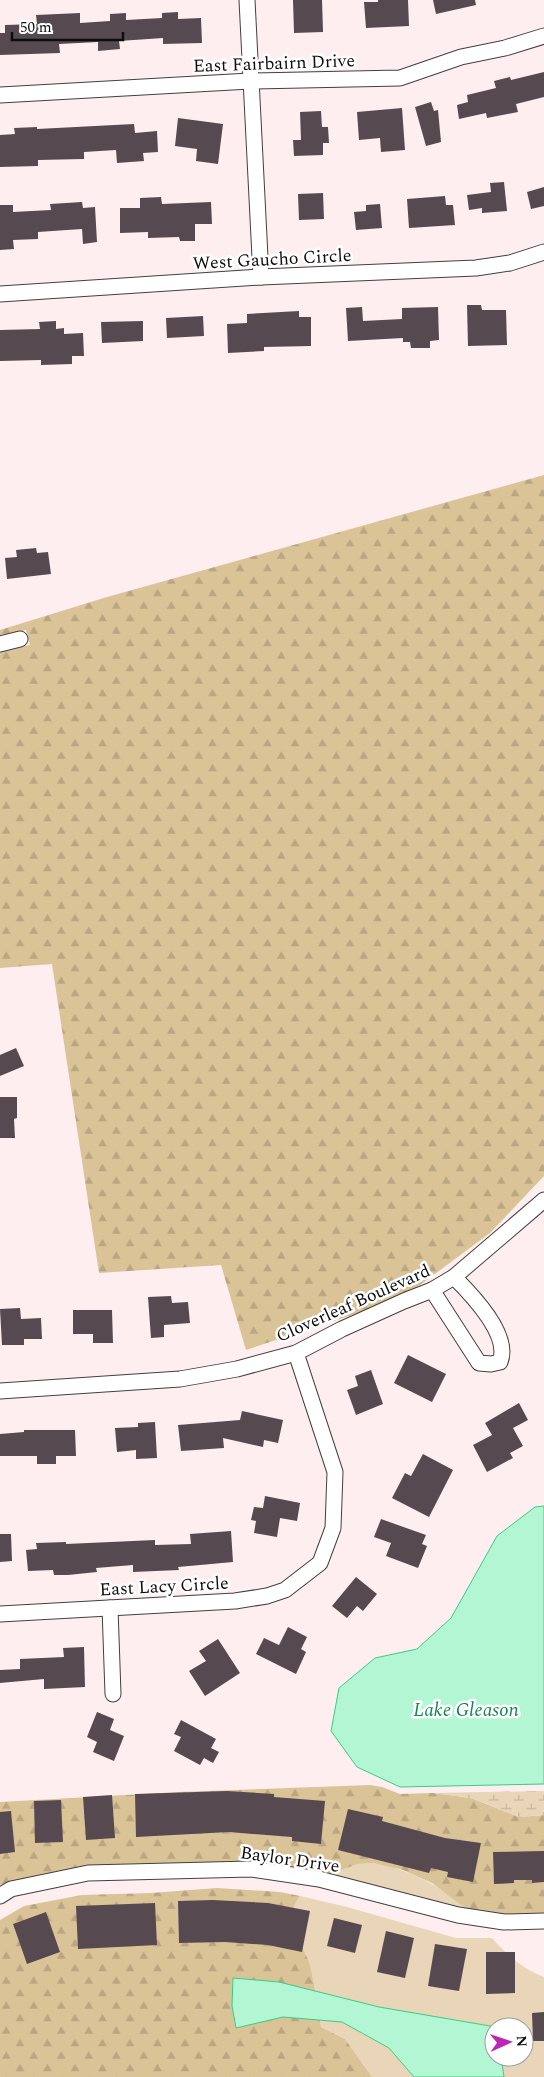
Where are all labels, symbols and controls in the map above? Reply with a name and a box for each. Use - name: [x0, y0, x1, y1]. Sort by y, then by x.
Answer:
- scale bar: [12, 10, 124, 42]
- text: 50 m: [20, 16, 52, 39]
- street label: East Fairbairn Drive: [193, 47, 355, 80]
- street label: West Gaucho Circle: [192, 242, 352, 277]
- street label: Cloverleaf Boulevard: [272, 1257, 435, 1350]
- street label: East Lacy Circle: [99, 1570, 229, 1603]
- water label: Lake Gleason: [413, 1696, 519, 1725]
- street label: Baylor Drive: [239, 1839, 341, 1880]
- north arrow: [484, 2017, 534, 2067]
- text: N: [511, 2035, 532, 2048]

